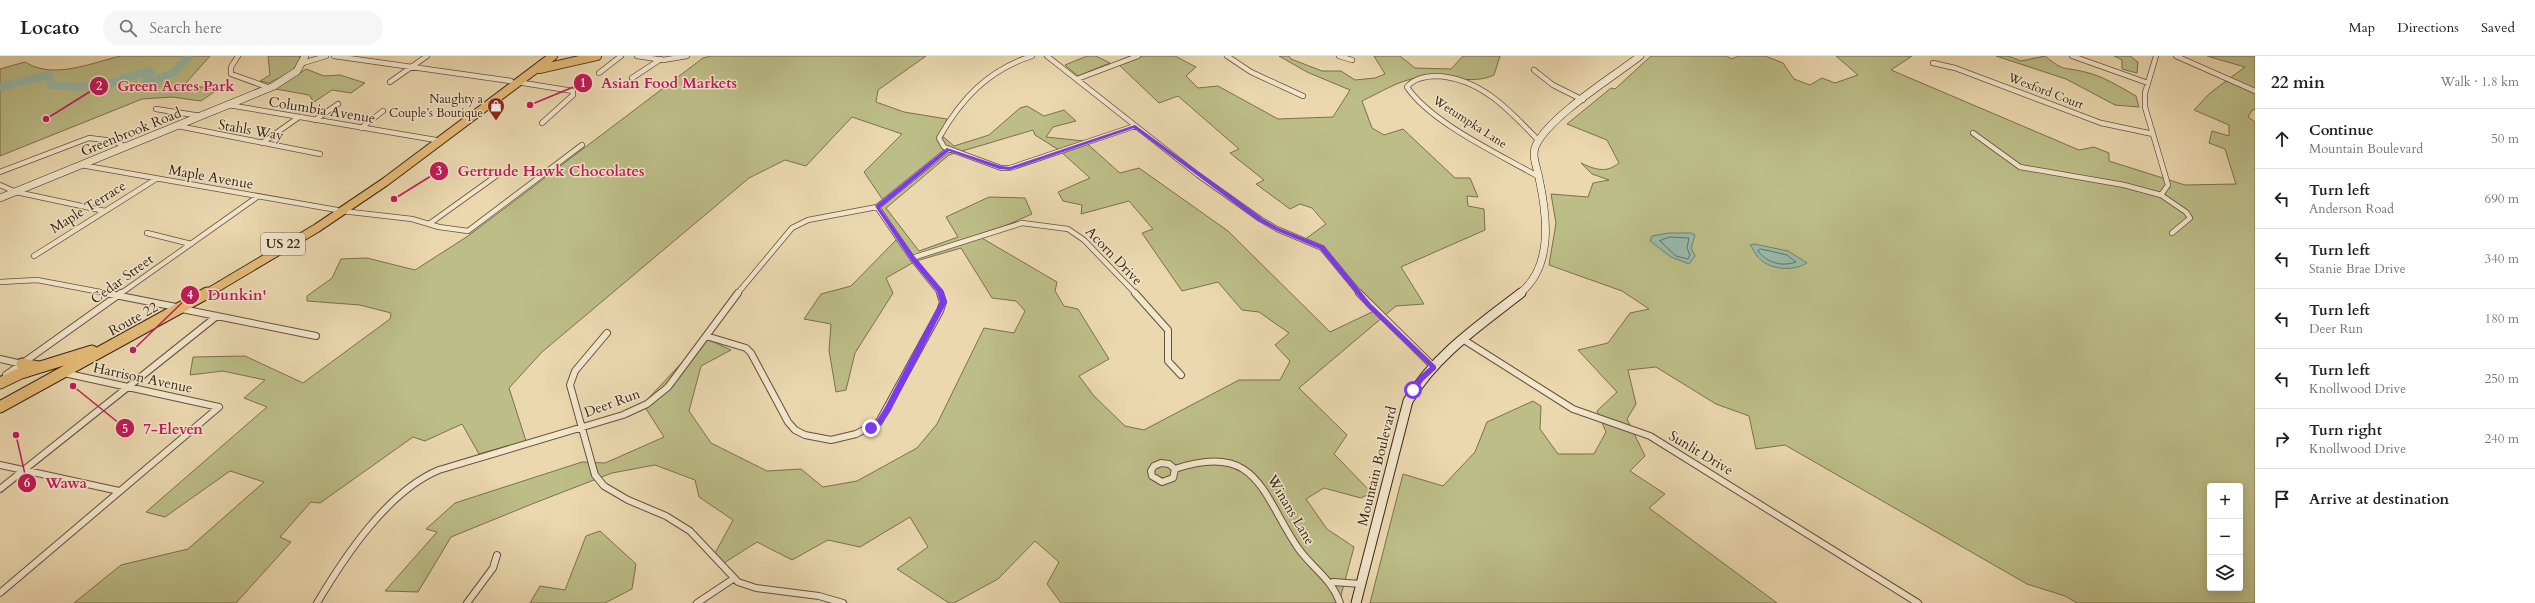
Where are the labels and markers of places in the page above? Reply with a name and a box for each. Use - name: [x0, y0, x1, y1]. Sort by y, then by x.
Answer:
- callout: Asian Food Markets: [573, 69, 745, 96]
- callout: Green Acres Park: [89, 73, 243, 100]
- place label: Naughty a Couple’s Boutique: [389, 91, 484, 121]
- shop icon: Naughty a Couple’s Boutique: [486, 96, 506, 121]
- callout: Gertrude Hawk Chocolates: [429, 158, 653, 185]
- callout: Dunkin': [180, 282, 275, 309]
- callout: 7-Eleven: [115, 415, 211, 442]
- callout: Wawa: [17, 469, 95, 496]

